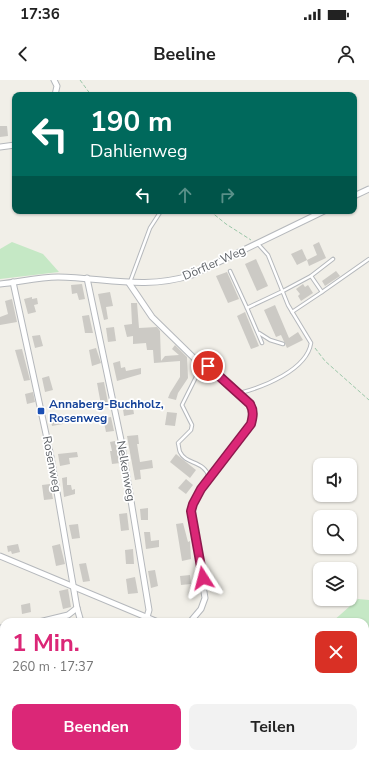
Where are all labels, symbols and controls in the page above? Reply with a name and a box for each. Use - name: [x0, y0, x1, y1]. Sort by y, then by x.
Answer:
- text: 17:36: [20, 4, 60, 24]
- text: Beeline: [153, 42, 216, 66]
- icon: back: [12, 43, 34, 65]
- icon: person: [335, 43, 357, 65]
- text: 190 m: [90, 103, 173, 141]
- icon: left: [24, 108, 76, 160]
- text: Dahlienweg: [90, 139, 187, 163]
- icon: left: [132, 184, 154, 206]
- icon: ahead: [174, 184, 196, 206]
- icon: right: [216, 184, 238, 206]
- street label: Dörfler Weg: [180, 242, 248, 284]
- pin: [191, 349, 225, 383]
- icon: arrive: [197, 355, 219, 377]
- place label: Annaberg-Buchholz, Rosenweg: [49, 396, 164, 426]
- marker: Annaberg-Buchholz, Rosenweg: [36, 406, 46, 416]
- street label: Rosenweg: [39, 435, 65, 493]
- street label: Nelkenweg: [113, 439, 139, 503]
- map controls: [313, 458, 357, 606]
- button: sound: [313, 458, 357, 502]
- button: search: [313, 510, 357, 554]
- position arrow: [182, 557, 224, 599]
- button: layers: [313, 562, 357, 606]
- text: 1 Min.: [12, 627, 80, 659]
- button: close: [315, 631, 357, 673]
- text: 260 m · 17:37: [12, 658, 94, 676]
- button: Beenden: [12, 704, 181, 750]
- button: Teilen: [189, 704, 357, 750]

